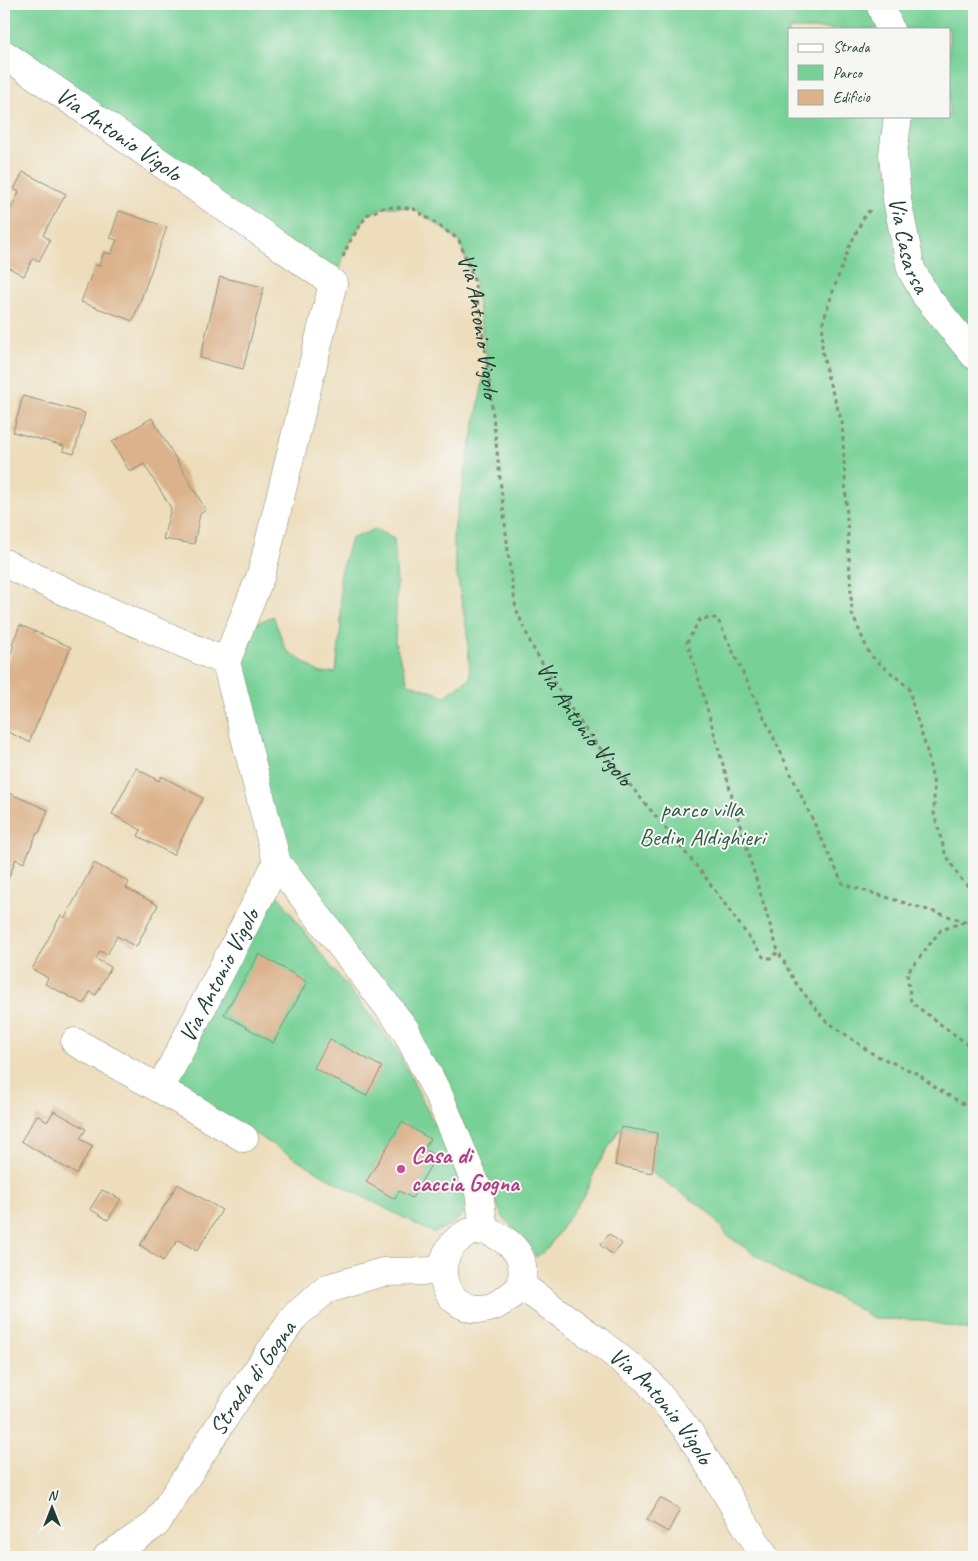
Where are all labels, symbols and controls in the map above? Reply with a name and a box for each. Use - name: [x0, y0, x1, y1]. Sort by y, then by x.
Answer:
- legend: [788, 28, 950, 118]
- text: Strada: [833, 38, 870, 57]
- text: Parco: [833, 64, 864, 83]
- street label: Via Antonio Vigolo: [50, 80, 190, 189]
- text: Edificio: [833, 88, 871, 107]
- street label: Via Casarsa: [882, 194, 937, 300]
- street label: Via Antonio Vigolo: [450, 250, 506, 402]
- street label: Via Antonio Vigolo: [530, 656, 641, 794]
- park label: parco villa Bedin Aldighieri: [639, 794, 768, 852]
- street label: Via Antonio Vigolo: [172, 901, 267, 1047]
- place label: Casa di caccia Gogna: [411, 1140, 521, 1198]
- marker: Casa di caccia Gogna: [395, 1163, 407, 1175]
- street label: Strada di Gogna: [202, 1313, 303, 1441]
- street label: Via Antonio Vigolo: [603, 1341, 721, 1472]
- north arrow: [28, 1484, 78, 1534]
- text: N: [48, 1487, 59, 1504]

